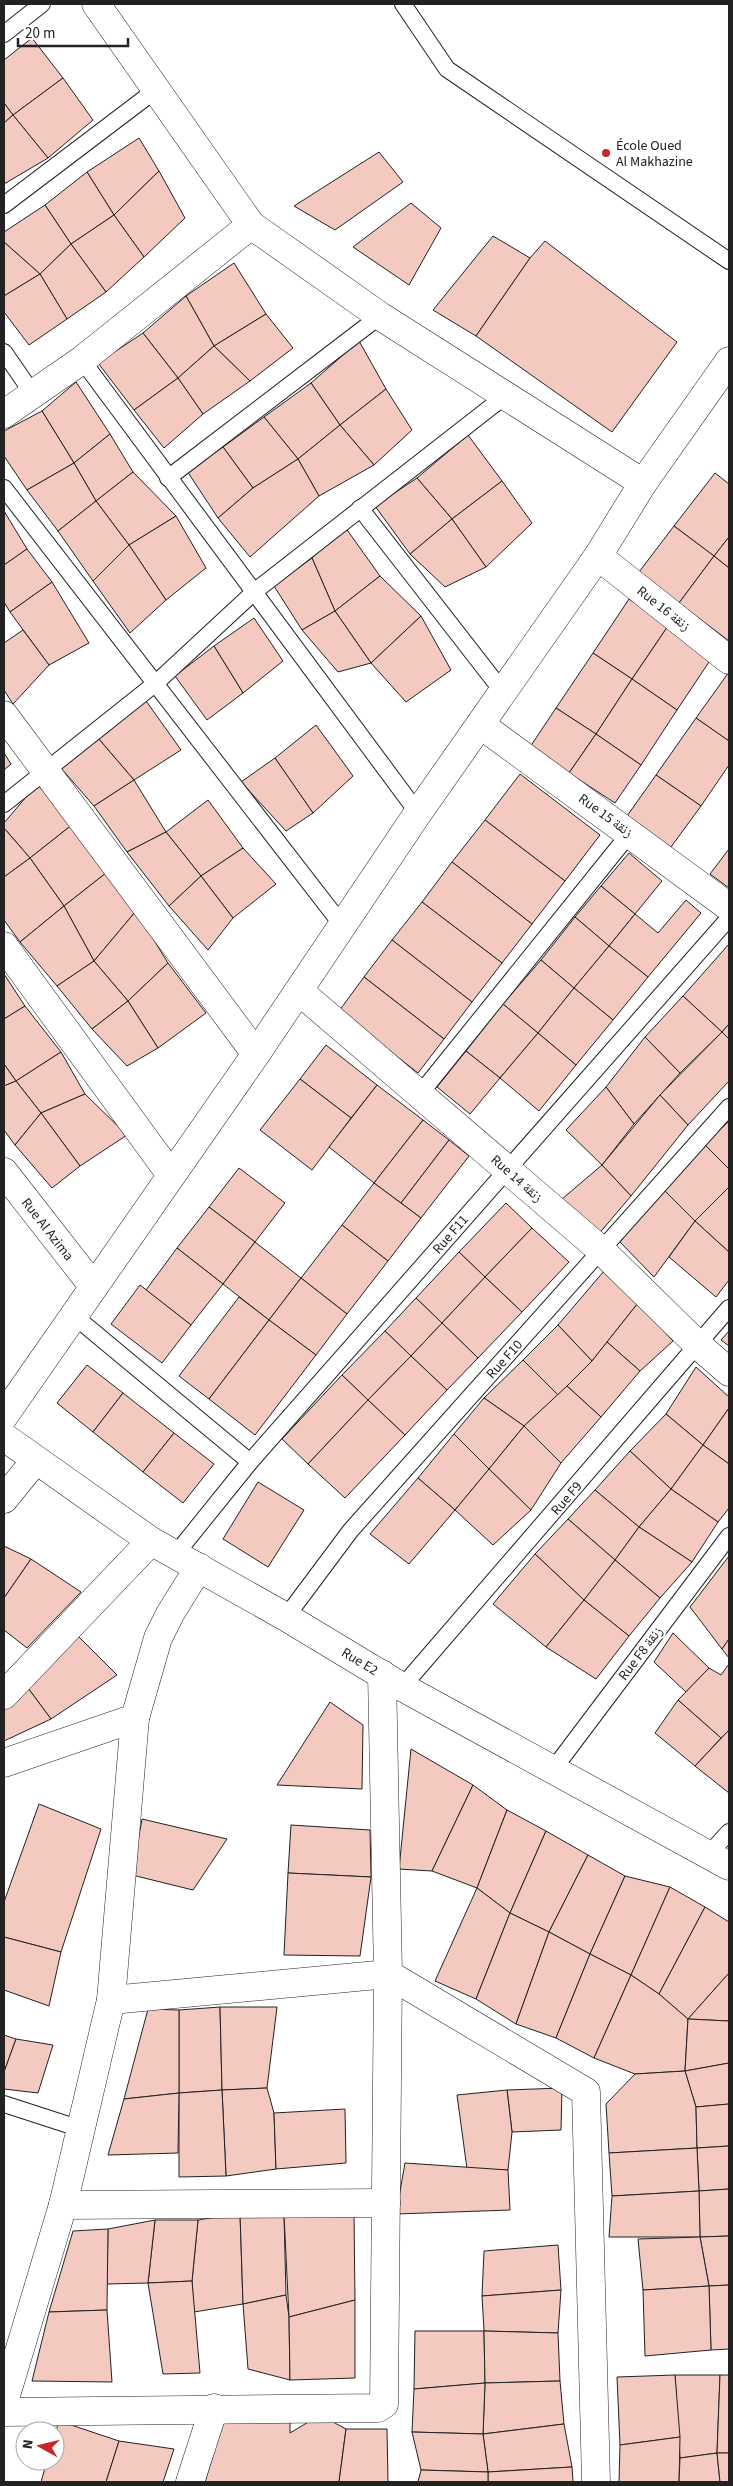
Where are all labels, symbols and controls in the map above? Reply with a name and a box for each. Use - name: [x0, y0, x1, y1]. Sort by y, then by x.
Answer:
- scale bar: [18, 15, 128, 47]
- text: 20 m: [25, 23, 55, 44]
- place label: École Oued Al Makhazine: [616, 136, 693, 172]
- marker: École Oued Al Makhazine: [600, 147, 612, 159]
- street label: Rue 16 زنقة: [632, 582, 694, 636]
- street label: Rue 15 زنقة: [574, 789, 637, 842]
- street label: Rue 14 زنقة: [486, 1151, 547, 1207]
- street label: Rue Al Azima: [16, 1194, 78, 1265]
- street label: Rue F11: [428, 1211, 473, 1259]
- street label: Rue F10: [482, 1336, 528, 1384]
- street label: Rue F9: [546, 1477, 587, 1520]
- street label: Rue F8 زنقة: [614, 1622, 668, 1685]
- street label: Rue E2: [337, 1643, 382, 1681]
- north arrow: [15, 2421, 65, 2471]
- text: N: [18, 2438, 39, 2450]

